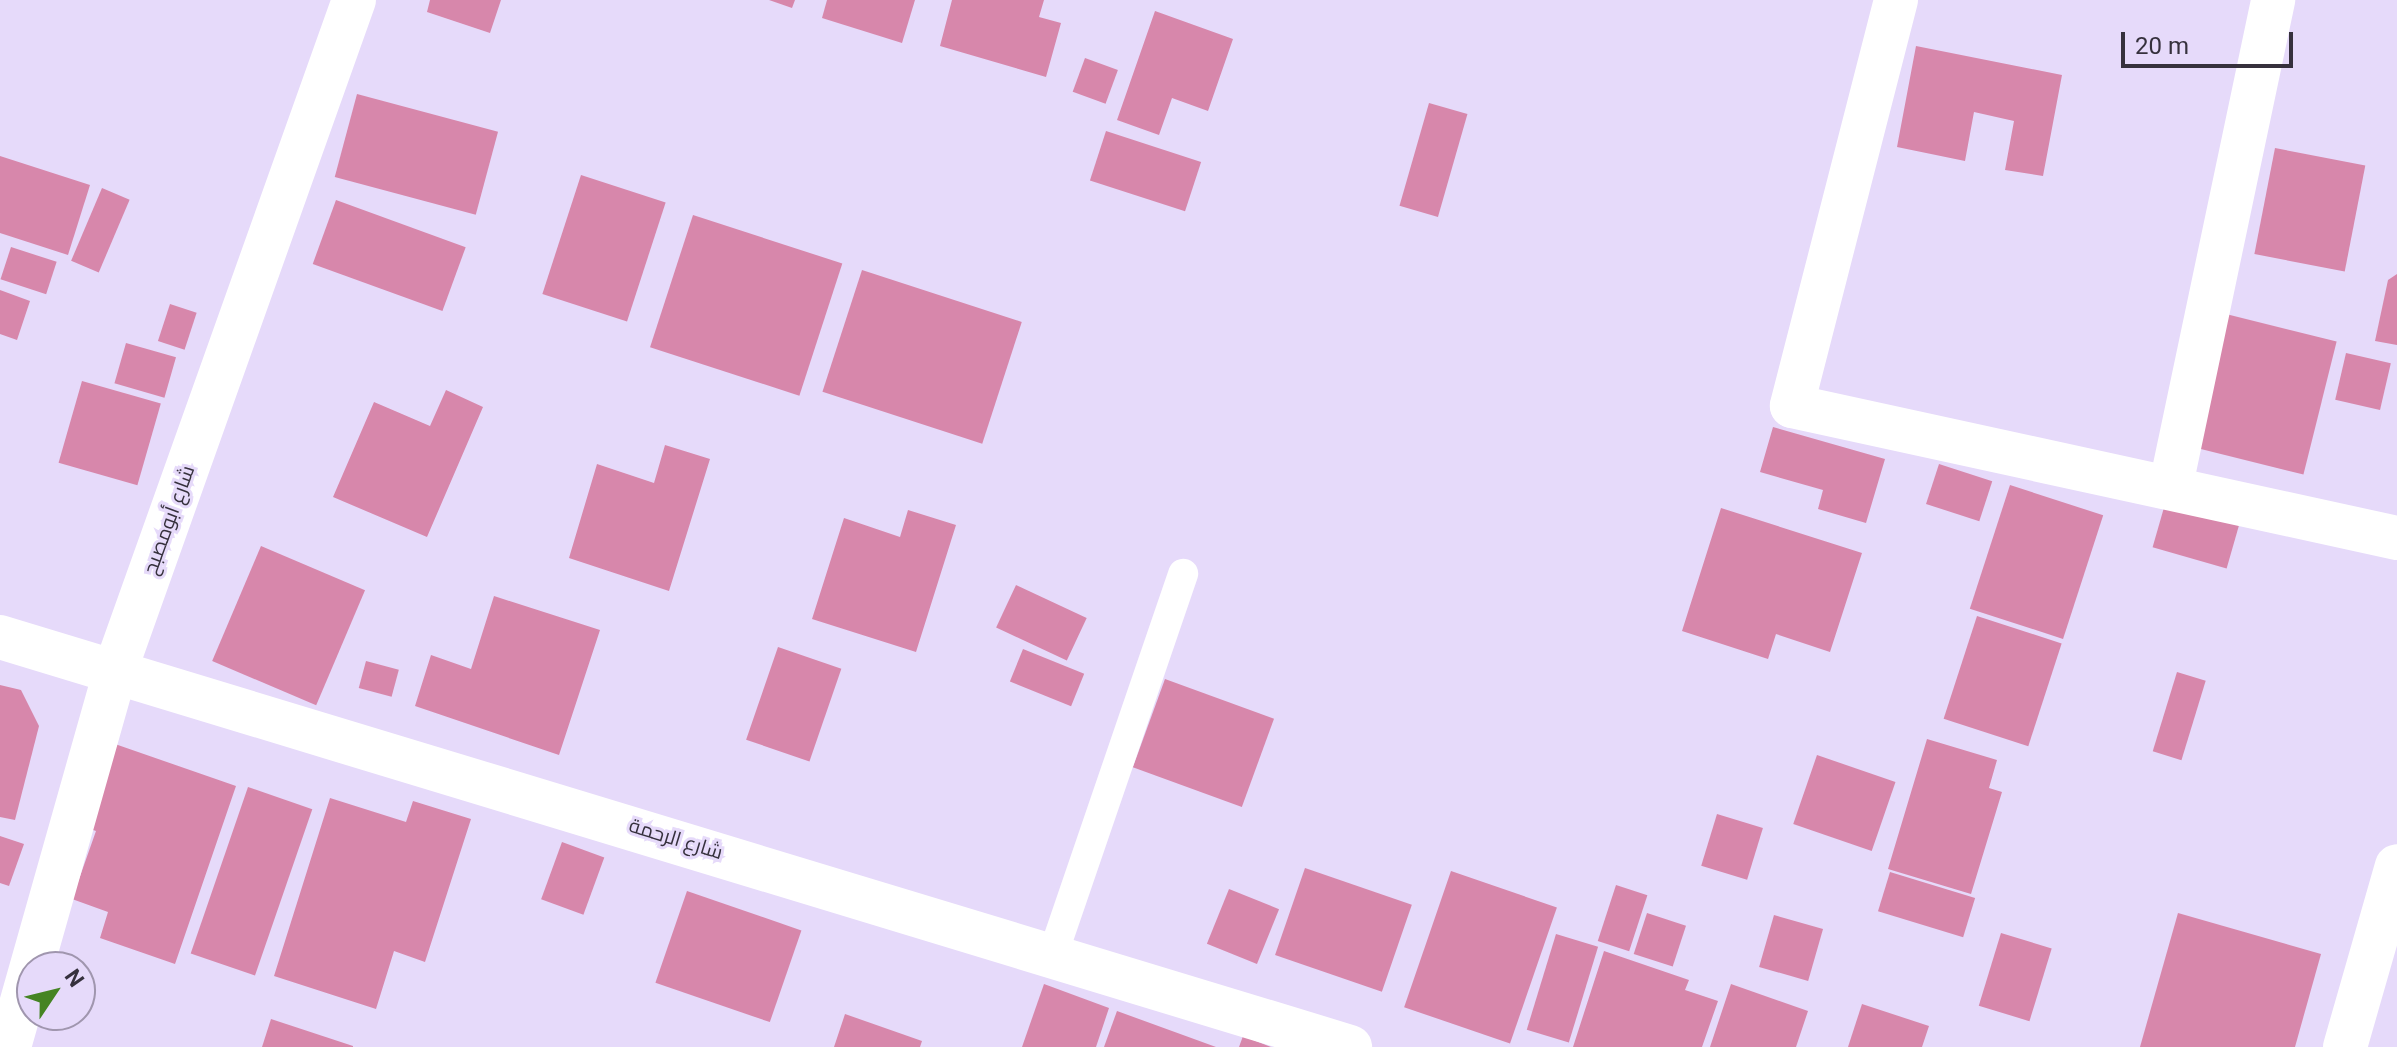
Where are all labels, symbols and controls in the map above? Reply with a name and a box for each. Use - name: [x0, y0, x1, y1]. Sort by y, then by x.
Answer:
- scale bar: [2125, 16, 2297, 66]
- text: 20 m: [2135, 32, 2189, 60]
- street label: شارع أبومصبح: [138, 462, 200, 578]
- street label: شارع الرحمة: [626, 813, 726, 865]
- north arrow: [16, 951, 96, 1031]
- text: N: [60, 965, 89, 992]

